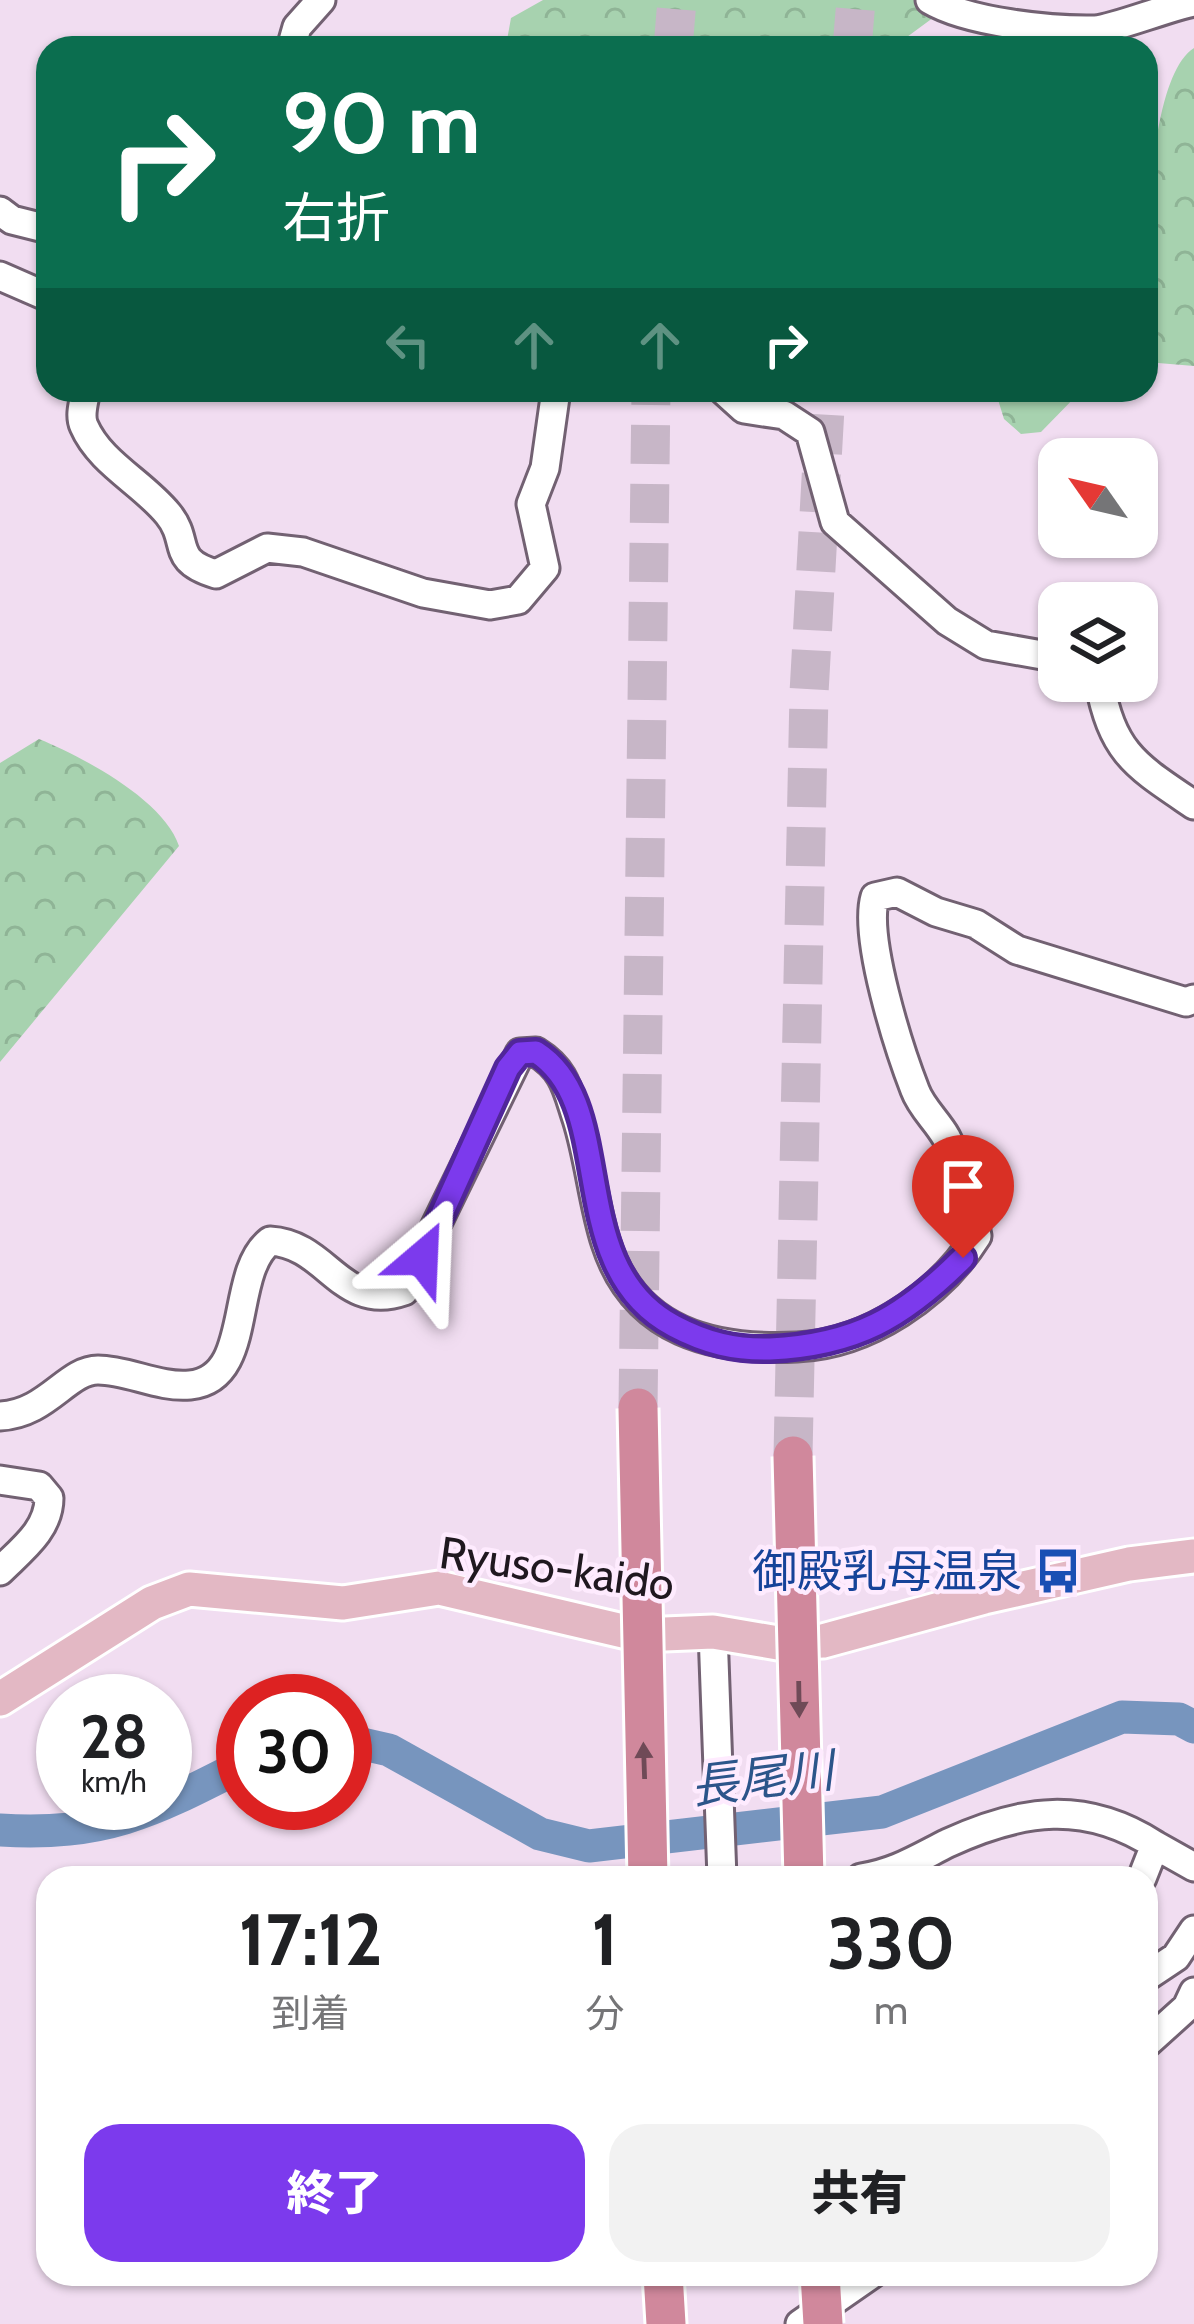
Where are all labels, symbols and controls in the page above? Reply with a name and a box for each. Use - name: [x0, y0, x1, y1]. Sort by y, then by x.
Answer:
- text: 90 m: [282, 72, 480, 174]
- icon: right: [84, 84, 240, 240]
- text: 右折: [282, 185, 390, 251]
- icon: left: [375, 312, 441, 378]
- icon: ahead: [501, 312, 567, 378]
- icon: ahead: [627, 312, 693, 378]
- icon: right: [753, 312, 819, 378]
- north arrow: [1038, 438, 1158, 558]
- map controls: [1038, 438, 1158, 702]
- button: layers: [1038, 582, 1158, 702]
- pin: [912, 1135, 1014, 1258]
- icon: arrive: [930, 1153, 996, 1219]
- position arrow: [359, 1195, 485, 1321]
- street label: Ryuso-kaido: [436, 1525, 678, 1611]
- place label: 御殿乳母温泉: [752, 1544, 1022, 1598]
- bus stop icon: 御殿乳母温泉: [1033, 1546, 1083, 1596]
- speed limit sign: 30: [216, 1674, 372, 1830]
- one-way arrow: [789, 1681, 808, 1719]
- text: 28: [80, 1700, 148, 1773]
- water label: 長尾川: [687, 1740, 842, 1816]
- one-way arrow: [634, 1741, 653, 1779]
- text: km/h: [81, 1763, 147, 1800]
- text: 17:12: [239, 1896, 383, 1983]
- text: 1: [591, 1896, 618, 1983]
- text: 330: [827, 1900, 955, 1987]
- text: m: [874, 1986, 908, 2034]
- text: 到着: [272, 1989, 350, 2037]
- text: 分: [585, 1989, 624, 2037]
- button: 終了: [84, 2124, 585, 2262]
- button: 共有: [609, 2124, 1110, 2262]

